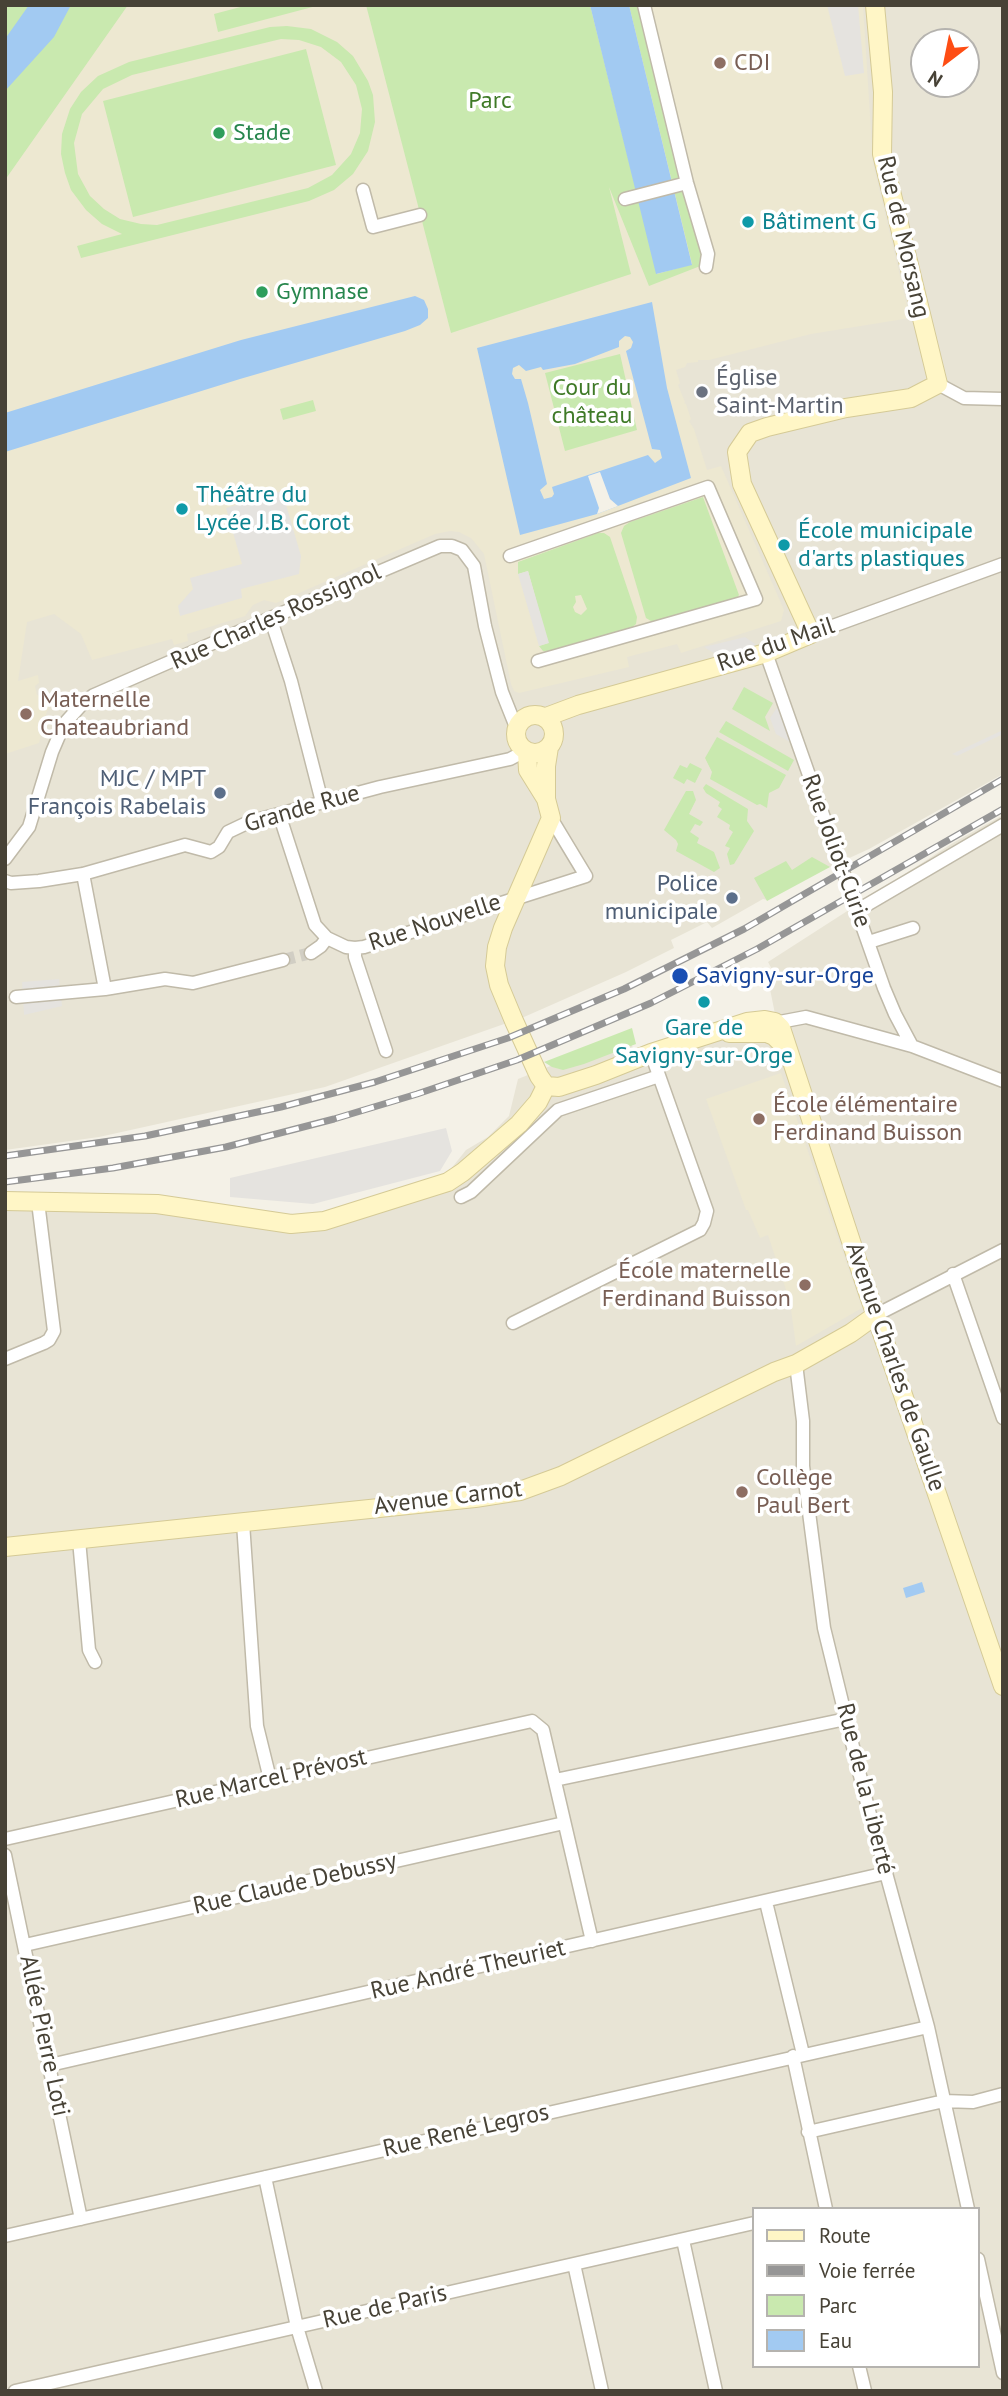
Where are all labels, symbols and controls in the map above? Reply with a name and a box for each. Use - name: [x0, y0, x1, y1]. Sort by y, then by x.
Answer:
- north arrow: [910, 28, 980, 98]
- place label: CDI: [734, 49, 770, 77]
- marker: CDI: [712, 55, 728, 71]
- text: N: [923, 66, 947, 93]
- park label: Parc: [468, 87, 512, 115]
- place label: Stade: [233, 119, 291, 147]
- marker: Stade: [211, 125, 227, 141]
- street label: Rue de Morsang: [870, 153, 936, 321]
- place label: Bâtiment G: [762, 208, 877, 236]
- marker: Bâtiment G: [740, 214, 756, 230]
- place label: Gymnase: [276, 278, 369, 306]
- marker: Gymnase: [254, 284, 270, 300]
- place label: Église Saint-Martin: [716, 364, 844, 420]
- park label: Cour du château: [552, 374, 632, 430]
- marker: Église Saint-Martin: [694, 384, 710, 400]
- place label: Théâtre du Lycée J.B. Corot: [196, 481, 350, 537]
- marker: Théâtre du Lycée J.B. Corot: [174, 501, 190, 517]
- place label: École municipale d'arts plastiques: [798, 517, 973, 573]
- marker: École municipale d'arts plastiques: [776, 537, 792, 553]
- street label: Rue Charles Rossignol: [167, 558, 385, 676]
- street label: Rue du Mail: [714, 611, 838, 679]
- place label: Maternelle Chateaubriand: [40, 686, 189, 742]
- marker: Maternelle Chateaubriand: [18, 706, 34, 722]
- place label: MJC / MPT François Rabelais: [28, 765, 206, 821]
- street label: Rue Joliot-Curie: [795, 771, 877, 931]
- street label: Grande Rue: [241, 779, 363, 839]
- marker: MJC / MPT François Rabelais: [212, 785, 228, 801]
- place label: Police municipale: [605, 870, 718, 926]
- street label: Rue Nouvelle: [365, 888, 505, 958]
- marker: Police municipale: [724, 890, 740, 906]
- place label: Savigny-sur-Orge: [696, 962, 874, 990]
- marker: Savigny-sur-Orge: [670, 966, 690, 986]
- marker: Gare de Savigny-sur-Orge: [696, 994, 712, 1010]
- place label: Gare de Savigny-sur-Orge: [615, 1014, 793, 1070]
- place label: École élémentaire Ferdinand Buisson: [773, 1091, 962, 1147]
- marker: École élémentaire Ferdinand Buisson: [751, 1111, 767, 1127]
- street label: Avenue Charles de Gaulle: [839, 1239, 951, 1495]
- place label: École maternelle Ferdinand Buisson: [602, 1257, 791, 1313]
- marker: École maternelle Ferdinand Buisson: [797, 1277, 813, 1293]
- place label: Collège Paul Bert: [756, 1464, 850, 1520]
- street label: Avenue Carnot: [372, 1475, 524, 1521]
- marker: Collège Paul Bert: [734, 1484, 750, 1500]
- street label: Rue de la Liberté: [830, 1700, 900, 1878]
- street label: Rue Marcel Prévost: [173, 1743, 369, 1815]
- street label: Rue Claude Debussy: [191, 1847, 399, 1921]
- street label: Rue André Theuriet: [368, 1934, 568, 2006]
- street label: Allée Pierre Loti: [13, 1953, 75, 2119]
- street label: Rue René Legros: [380, 2098, 552, 2164]
- legend: [752, 2207, 980, 2368]
- text: Route: [819, 2222, 871, 2249]
- text: Voie ferrée: [819, 2257, 915, 2284]
- street label: Rue de Paris: [320, 2279, 450, 2335]
- text: Parc: [819, 2292, 857, 2319]
- text: Eau: [819, 2327, 852, 2354]

